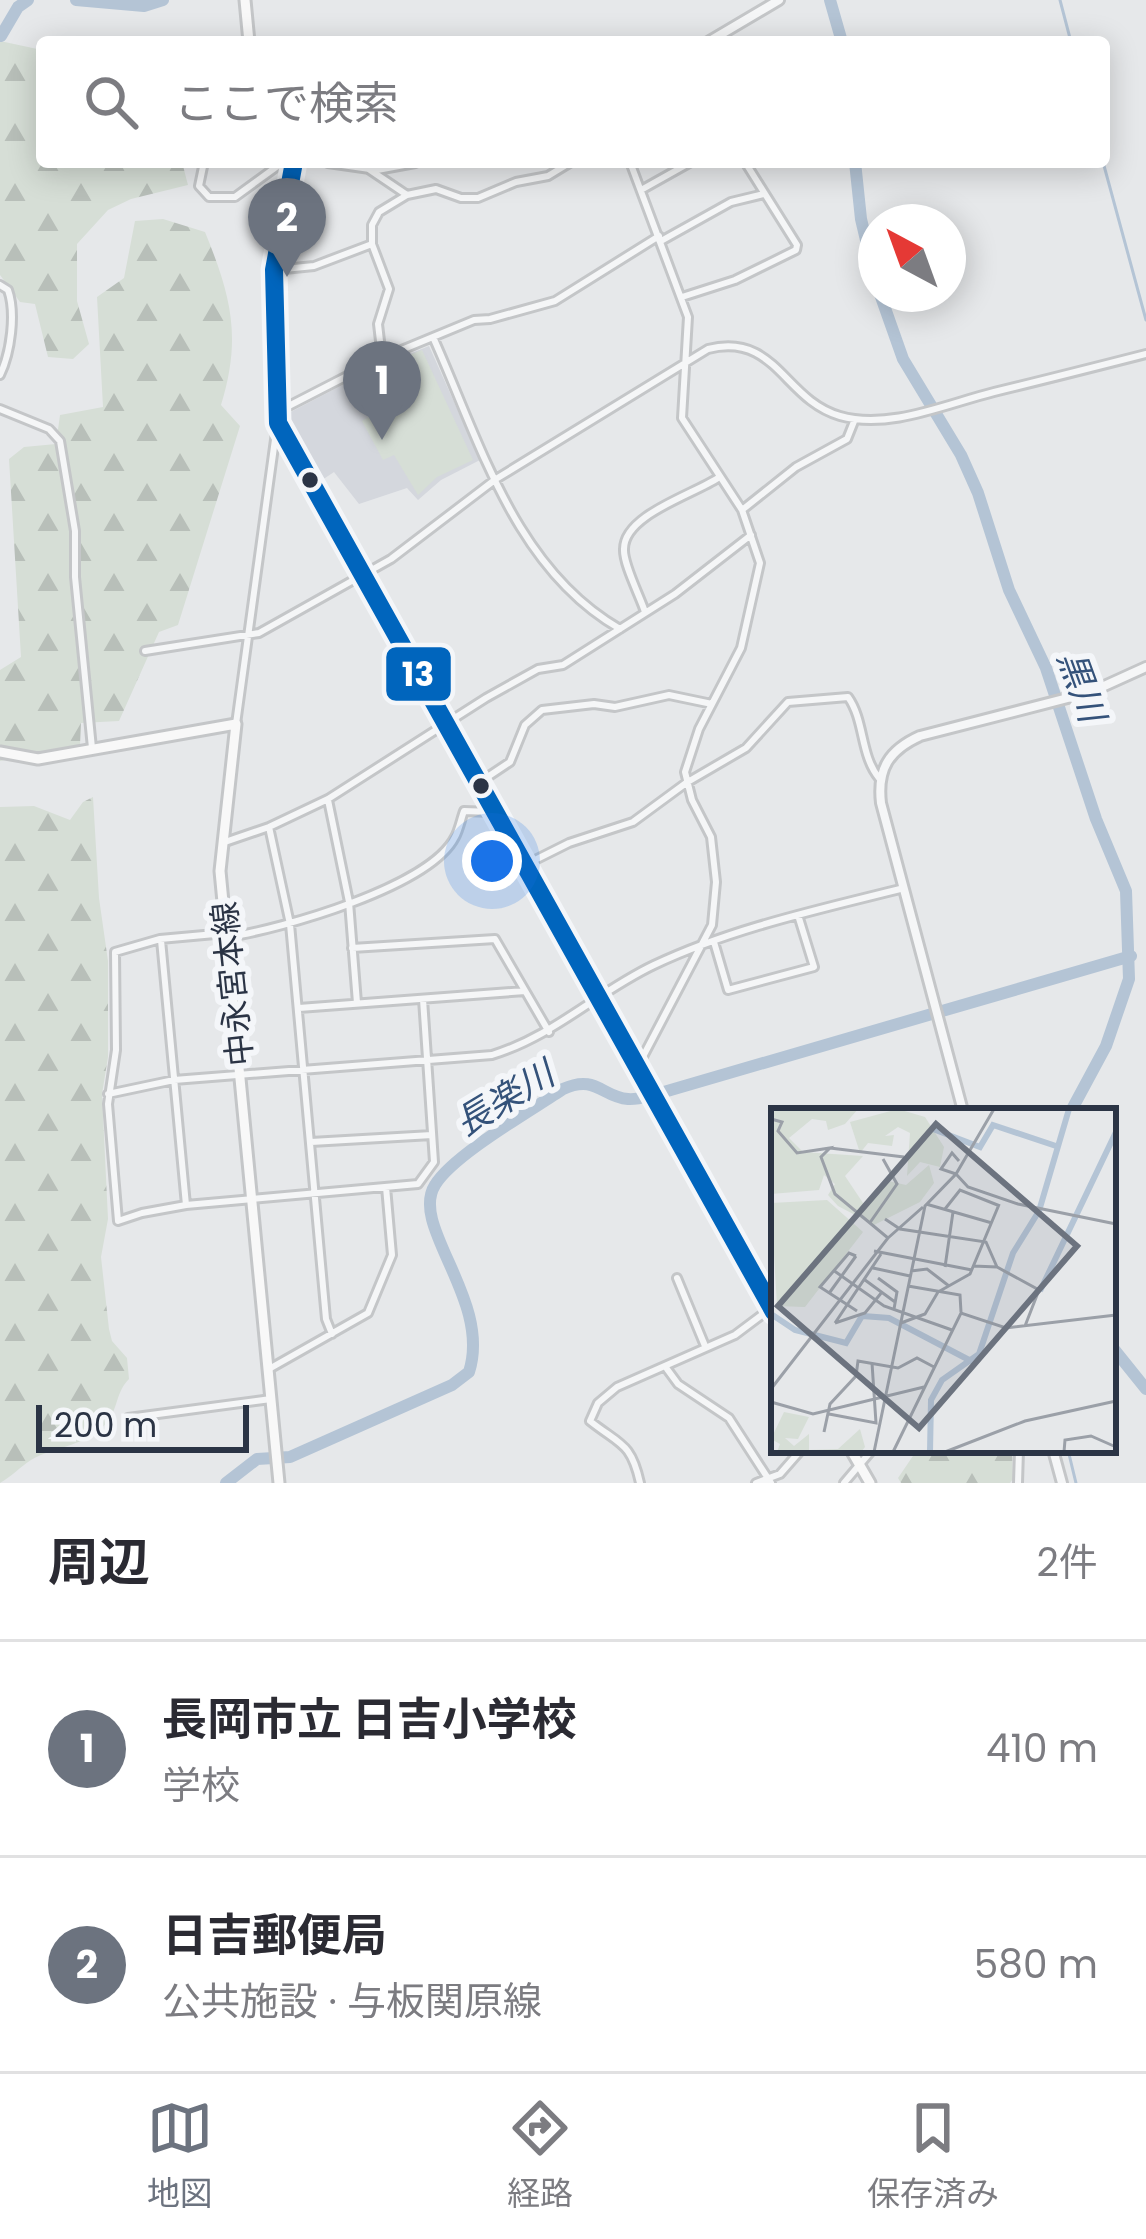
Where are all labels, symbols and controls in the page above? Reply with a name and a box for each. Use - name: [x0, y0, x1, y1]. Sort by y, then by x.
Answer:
- search box: [36, 36, 1110, 168]
- icon: search: [78, 69, 144, 135]
- text: ここで検索: [174, 72, 399, 135]
- pin: 2: [248, 178, 326, 277]
- north arrow: [858, 204, 966, 312]
- pin: 1: [343, 341, 421, 440]
- unlabelled marker: [299, 469, 321, 491]
- water label: 黒川: [1045, 644, 1119, 732]
- line badge: 13: [384, 645, 453, 703]
- text: 13: [402, 651, 434, 698]
- unlabelled marker: [470, 775, 492, 797]
- your location: [462, 831, 522, 891]
- street label: 中永宮本線: [201, 899, 264, 1068]
- water label: 長楽川: [445, 1047, 567, 1148]
- inset map: [771, 1108, 1116, 1453]
- scale bar: [36, 1399, 249, 1452]
- text: 200 m: [54, 1402, 157, 1449]
- text: 周辺: [48, 1526, 150, 1598]
- text: 2件: [1037, 1535, 1098, 1590]
- text: 長岡市立 日吉小学校: [162, 1688, 577, 1751]
- text: 1: [80, 1721, 94, 1776]
- text: 410 m: [986, 1721, 1098, 1776]
- text: 学校: [162, 1758, 240, 1813]
- text: 日吉郵便局: [162, 1904, 387, 1967]
- text: 2: [76, 1937, 98, 1992]
- text: 580 m: [974, 1937, 1098, 1992]
- text: 公共施設 · 与板関原線: [162, 1974, 542, 2029]
- tab: 地図: [147, 2095, 213, 2219]
- tab: 経路: [507, 2095, 573, 2219]
- tab: 保存済み: [867, 2095, 999, 2219]

